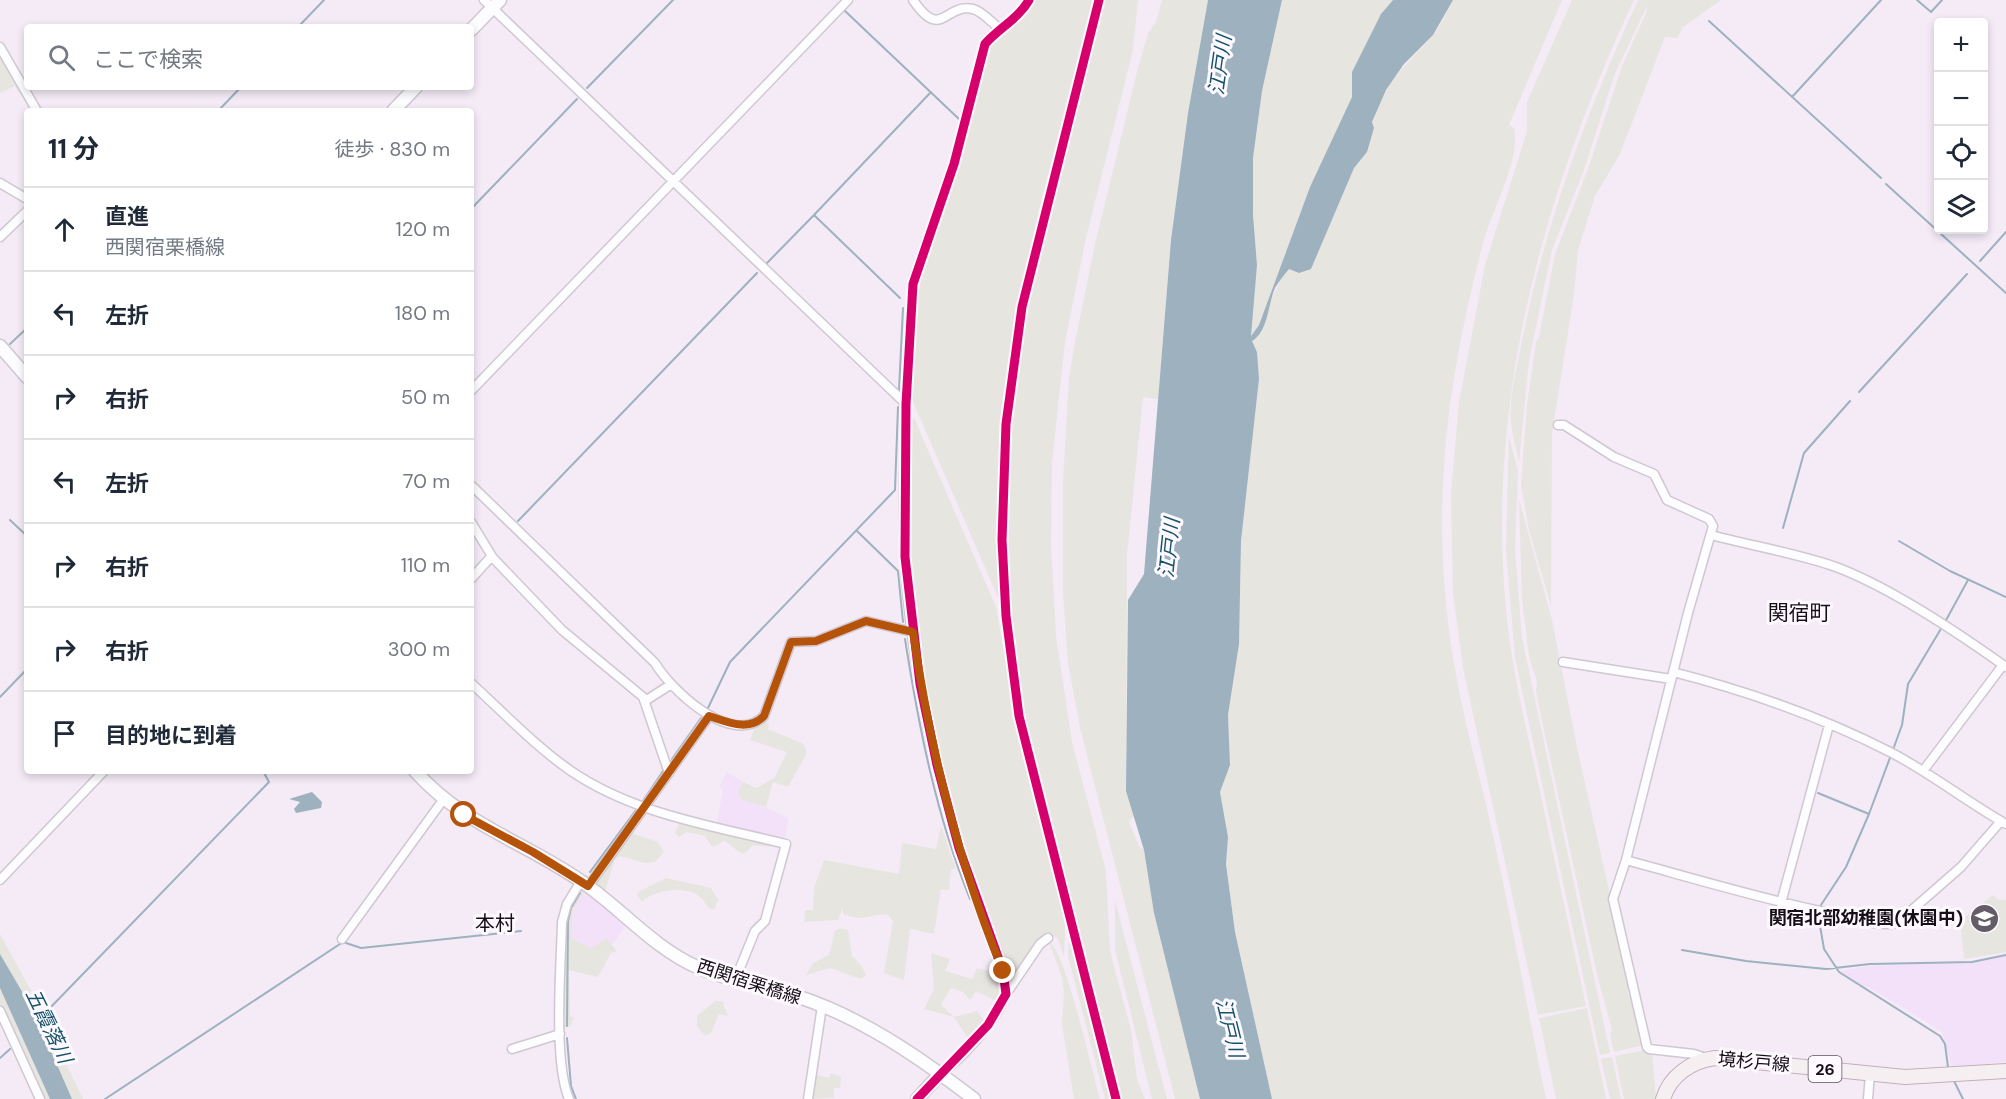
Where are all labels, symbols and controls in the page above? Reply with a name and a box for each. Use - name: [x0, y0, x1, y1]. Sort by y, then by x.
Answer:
- map controls: [1934, 18, 1988, 234]
- button: +: [1934, 18, 1988, 72]
- search box: [24, 24, 474, 90]
- water label: 江戸川: [1203, 32, 1237, 97]
- icon: search: [45, 41, 78, 74]
- text: ここで検索: [93, 45, 203, 74]
- button: −: [1934, 72, 1988, 126]
- button: locate: [1934, 126, 1988, 180]
- text: 11 分: [48, 132, 99, 166]
- text: 徒歩 · 830 m: [335, 136, 450, 162]
- button: layers: [1934, 180, 1988, 234]
- text: 直進: [105, 202, 149, 231]
- icon: ahead: [48, 213, 81, 246]
- text: 120 m: [396, 216, 450, 242]
- text: 西関宿栗橋線: [105, 234, 225, 260]
- icon: left: [48, 297, 81, 330]
- text: 180 m: [395, 300, 450, 326]
- text: 左折: [105, 301, 149, 330]
- icon: right: [48, 381, 81, 414]
- text: 50 m: [401, 384, 450, 410]
- text: 右折: [105, 385, 149, 414]
- icon: left: [48, 465, 81, 498]
- text: 70 m: [403, 468, 450, 494]
- text: 左折: [105, 469, 149, 498]
- water label: 江戸川: [1153, 515, 1185, 579]
- icon: right: [48, 549, 81, 582]
- text: 110 m: [401, 552, 450, 578]
- text: 右折: [105, 553, 149, 582]
- district label: 関宿町: [1768, 599, 1831, 627]
- icon: right: [48, 633, 81, 666]
- text: 300 m: [388, 636, 450, 662]
- text: 右折: [105, 637, 149, 666]
- icon: arrive: [48, 717, 81, 750]
- text: 目的地に到着: [105, 721, 237, 750]
- route start: [450, 801, 476, 827]
- school or university icon: 関宿北部幼稚園(休園中): [1968, 902, 2000, 934]
- place label: 関宿北部幼稚園(休園中): [1768, 906, 1963, 930]
- district label: 本村: [475, 910, 515, 936]
- street label: 西関宿栗橋線: [694, 954, 804, 1010]
- route end: [989, 957, 1015, 983]
- water label: 五霞落川: [20, 984, 79, 1069]
- water label: 江戸川: [1210, 996, 1250, 1062]
- street label: 境杉戸線: [1717, 1047, 1791, 1077]
- road number: 26: [1808, 1056, 1842, 1082]

